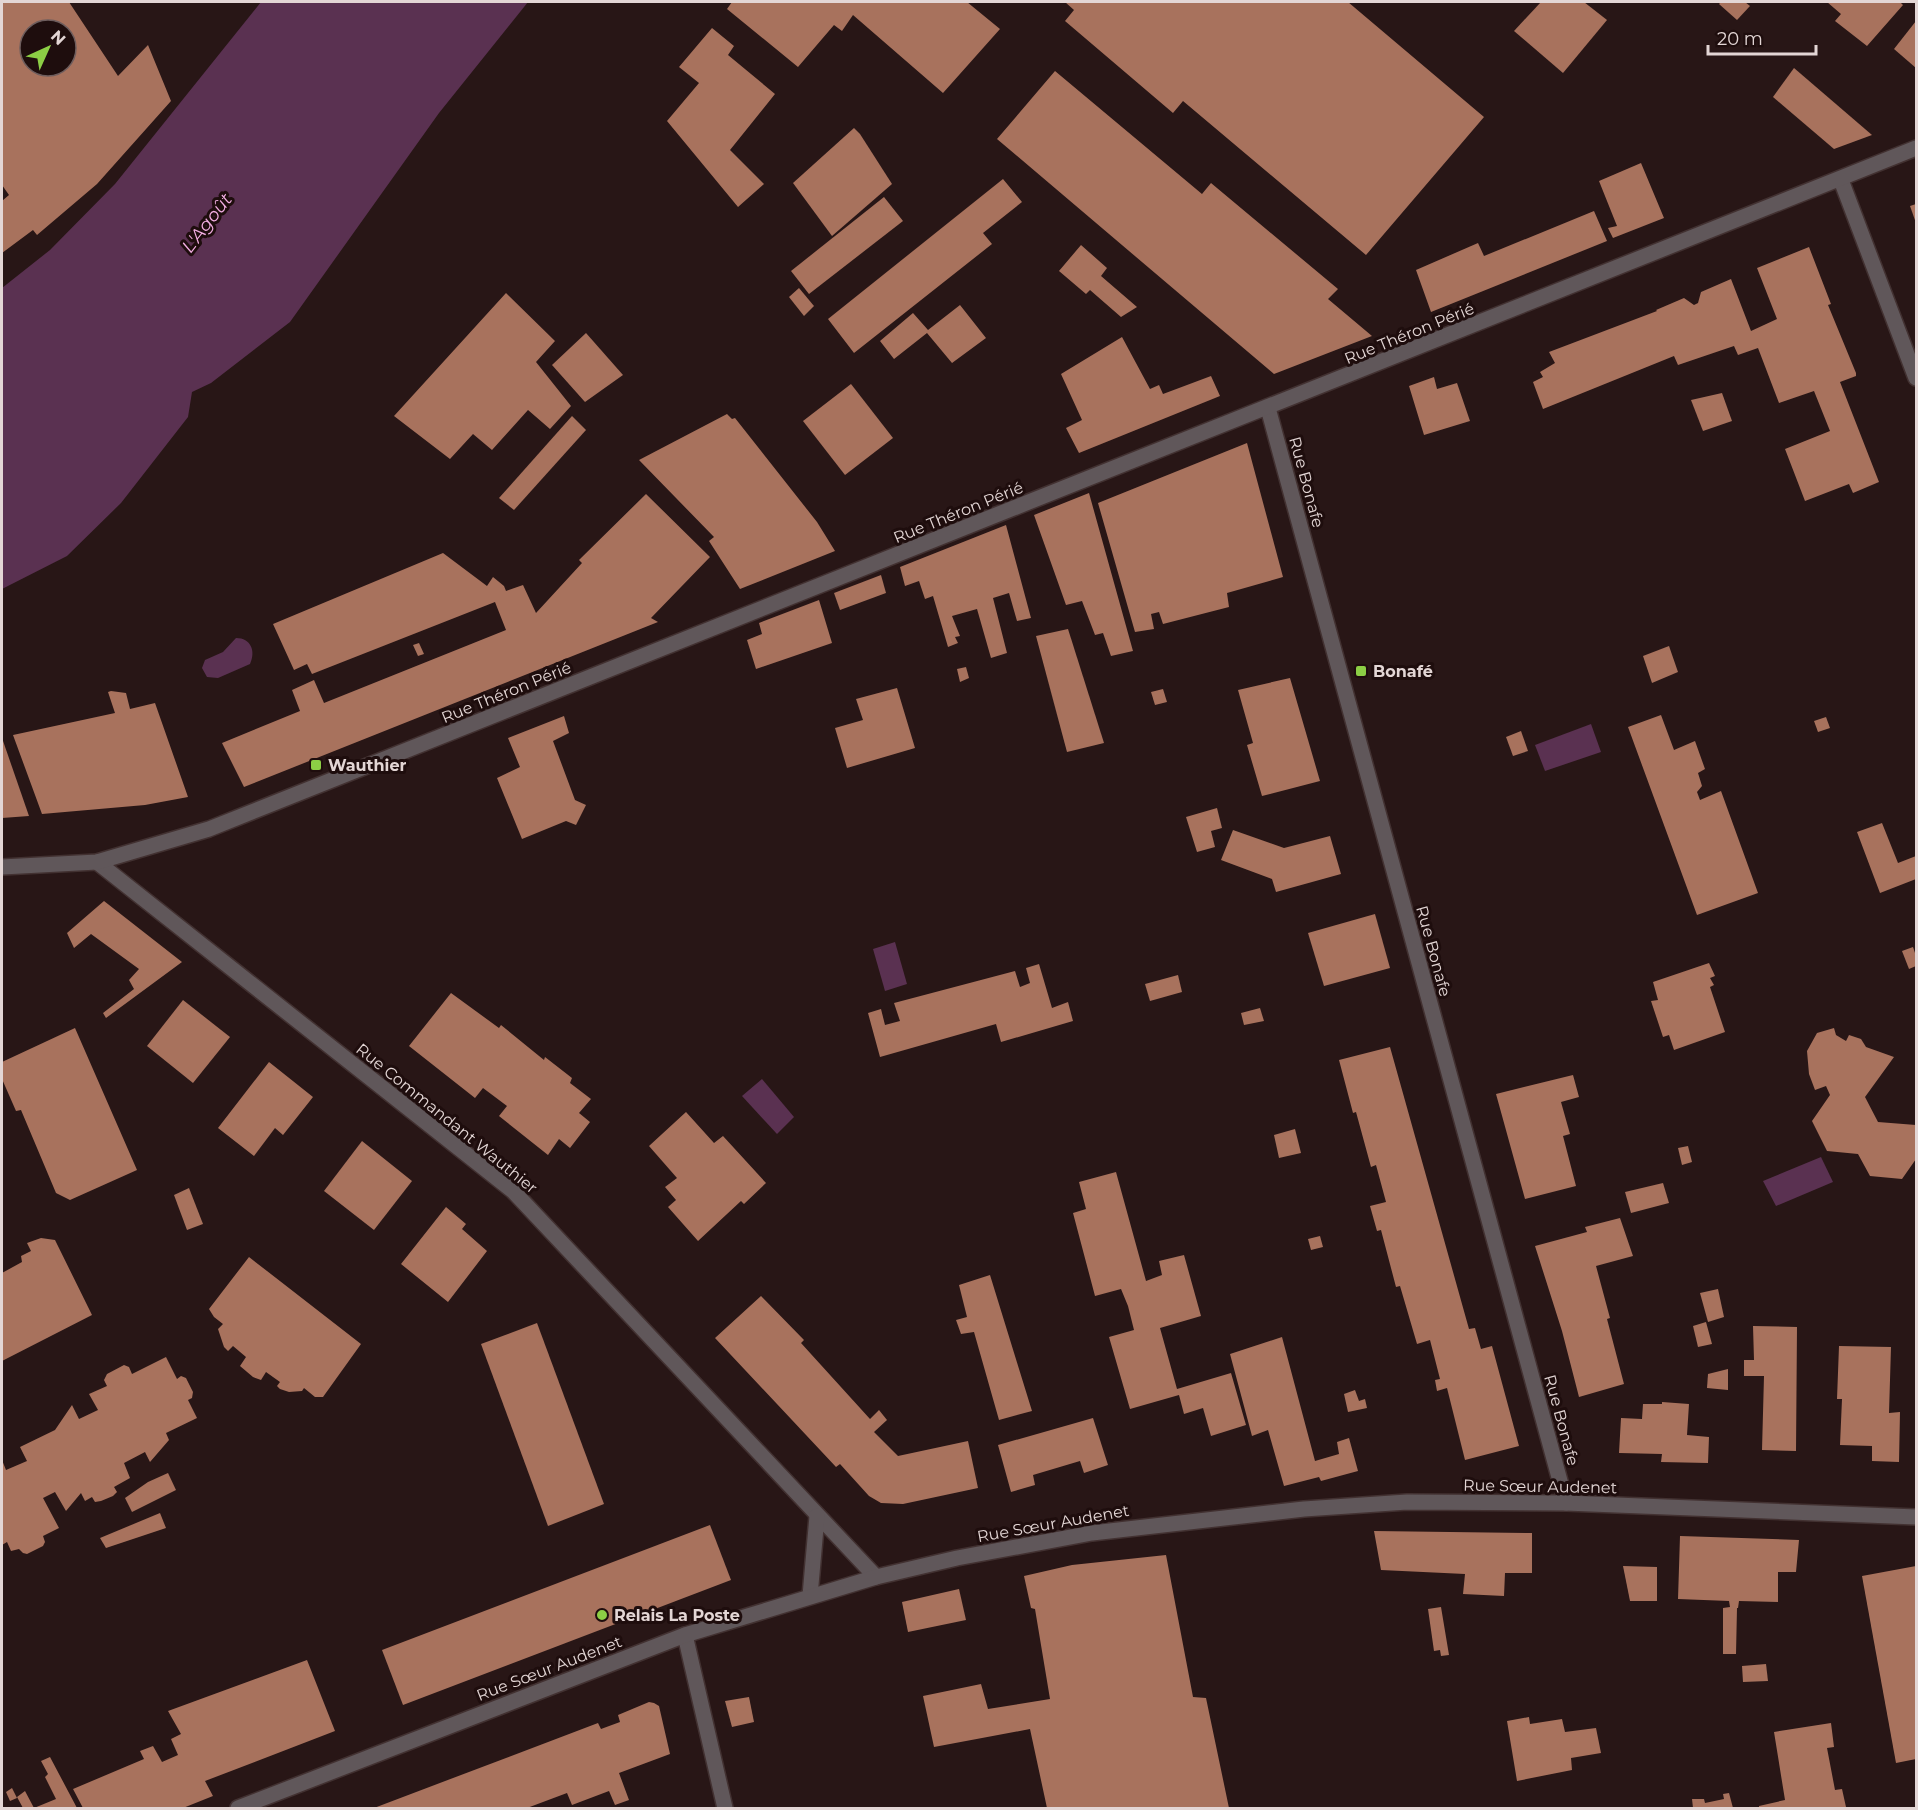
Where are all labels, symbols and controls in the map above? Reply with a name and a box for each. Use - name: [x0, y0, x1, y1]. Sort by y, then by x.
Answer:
- north arrow: [18, 18, 78, 78]
- scale bar: [1708, 18, 1816, 56]
- text: N: [47, 26, 70, 49]
- text: 20 m: [1717, 28, 1763, 50]
- water label: L'Agoût: [177, 188, 237, 257]
- street label: Rue Théron Périé: [1342, 299, 1477, 368]
- street label: Rue Bonafe: [1285, 435, 1328, 530]
- street label: Rue Théron Périé: [891, 478, 1026, 547]
- street label: Rue Théron Périé: [439, 658, 574, 727]
- place label: Bonafé: [1373, 662, 1433, 681]
- marker: Bonafé: [1354, 664, 1368, 678]
- place label: Wauthier: [328, 756, 407, 775]
- marker: Wauthier: [309, 758, 323, 772]
- street label: Rue Bonafe: [1412, 904, 1455, 999]
- street label: Rue Commandant Wauthier: [352, 1039, 541, 1198]
- street label: Rue Bonafe: [1540, 1373, 1583, 1468]
- street label: Rue Sœur Audenet: [1463, 1476, 1618, 1497]
- street label: Rue Sœur Audenet: [976, 1501, 1131, 1546]
- place label: Relais La Poste: [614, 1606, 740, 1625]
- marker: Relais La Poste: [595, 1608, 609, 1622]
- street label: Rue Sœur Audenet: [474, 1632, 625, 1705]

